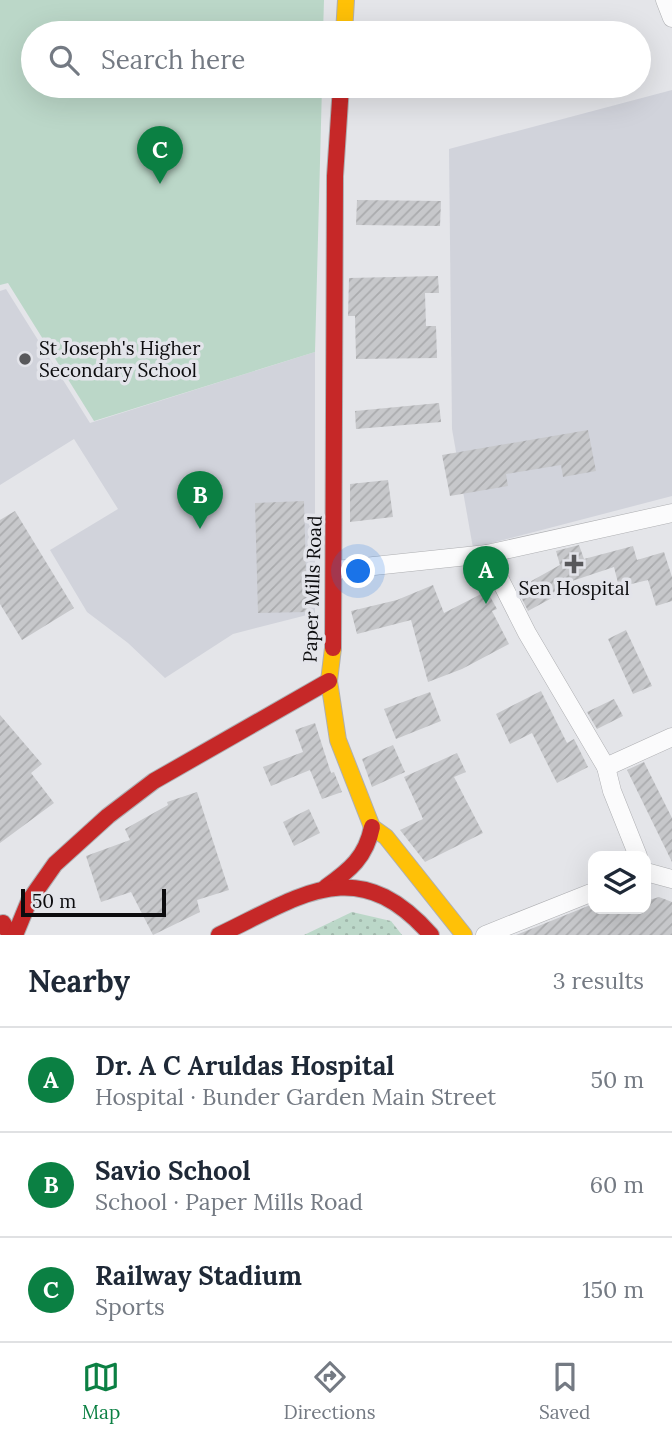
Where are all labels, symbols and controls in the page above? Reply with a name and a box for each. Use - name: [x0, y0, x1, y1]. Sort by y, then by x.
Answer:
- search box: [21, 21, 651, 98]
- icon: search: [45, 41, 83, 79]
- text: Search here: [101, 43, 245, 76]
- pin: C: [137, 126, 183, 184]
- place label: St Joseph's Higher Secondary School: [39, 336, 201, 382]
- marker: St Joseph's Higher Secondary School: [17, 351, 33, 367]
- pin: B: [177, 471, 223, 529]
- street label: Paper Mills Road: [297, 515, 327, 663]
- pin: A: [463, 546, 509, 604]
- your location: [341, 554, 375, 588]
- marker: Sen Hospital: [564, 554, 584, 574]
- place label: Sen Hospital: [518, 576, 630, 600]
- map controls: [588, 851, 651, 914]
- button: layers: [588, 851, 651, 914]
- scale bar: [21, 886, 166, 918]
- text: 50 m: [32, 889, 76, 913]
- text: Nearby: [28, 962, 130, 1000]
- text: 3 results: [553, 966, 644, 995]
- text: Dr. A C Aruldas Hospital: [95, 1049, 394, 1082]
- text: A: [43, 1065, 59, 1094]
- text: 50 m: [591, 1065, 644, 1094]
- text: Hospital · Bunder Garden Main Street: [95, 1082, 496, 1111]
- text: Savio School: [95, 1154, 251, 1187]
- text: B: [43, 1170, 59, 1199]
- text: 60 m: [590, 1170, 644, 1199]
- text: School · Paper Mills Road: [95, 1187, 363, 1216]
- text: Railway Stadium: [95, 1259, 302, 1292]
- text: C: [43, 1275, 59, 1304]
- text: 150 m: [582, 1275, 644, 1304]
- text: Sports: [95, 1292, 165, 1321]
- tab: Map: [82, 1358, 120, 1424]
- tab: Directions: [284, 1358, 376, 1424]
- tab: Saved: [539, 1358, 590, 1424]

